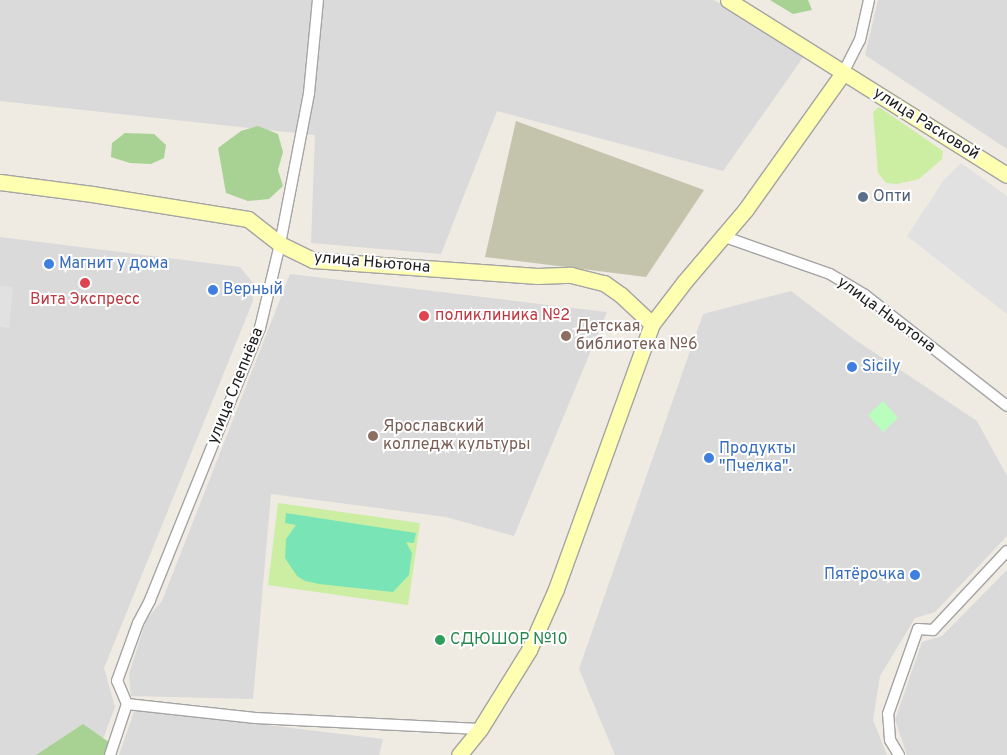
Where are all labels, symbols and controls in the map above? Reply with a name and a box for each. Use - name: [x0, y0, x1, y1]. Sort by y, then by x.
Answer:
- street label: улица Расковой: [869, 84, 983, 164]
- place label: Опти: [873, 187, 911, 207]
- marker: Опти: [857, 191, 869, 203]
- street label: улица Ньютона: [313, 248, 431, 278]
- place label: Магнит у дома: [59, 254, 168, 274]
- marker: Магнит у дома: [43, 258, 55, 270]
- street label: улица Ньютона: [833, 273, 939, 357]
- marker: Вита Экспресс: [79, 277, 91, 289]
- place label: Верный: [223, 280, 283, 300]
- marker: Верный: [207, 284, 219, 296]
- place label: Вита Экспресс: [30, 290, 140, 310]
- place label: поликлиника №2: [435, 306, 570, 326]
- marker: поликлиника №2: [417, 309, 431, 323]
- place label: Детская библиотека №6: [576, 317, 697, 355]
- street label: улица Слепнёва: [204, 325, 268, 447]
- marker: Детская библиотека №6: [560, 330, 572, 342]
- place label: Sicily: [862, 357, 900, 377]
- marker: Sicily: [846, 361, 858, 373]
- place label: Ярославский колледж культуры: [383, 417, 531, 455]
- marker: Ярославский колледж культуры: [367, 430, 379, 442]
- place label: Продукты "Пчелка".: [719, 439, 796, 477]
- marker: Продукты "Пчелка".: [703, 452, 715, 464]
- place label: Пятёрочка: [824, 565, 905, 585]
- marker: Пятёрочка: [909, 569, 921, 581]
- place label: СДЮШОР №10: [450, 630, 568, 650]
- marker: СДЮШОР №10: [434, 634, 446, 646]

